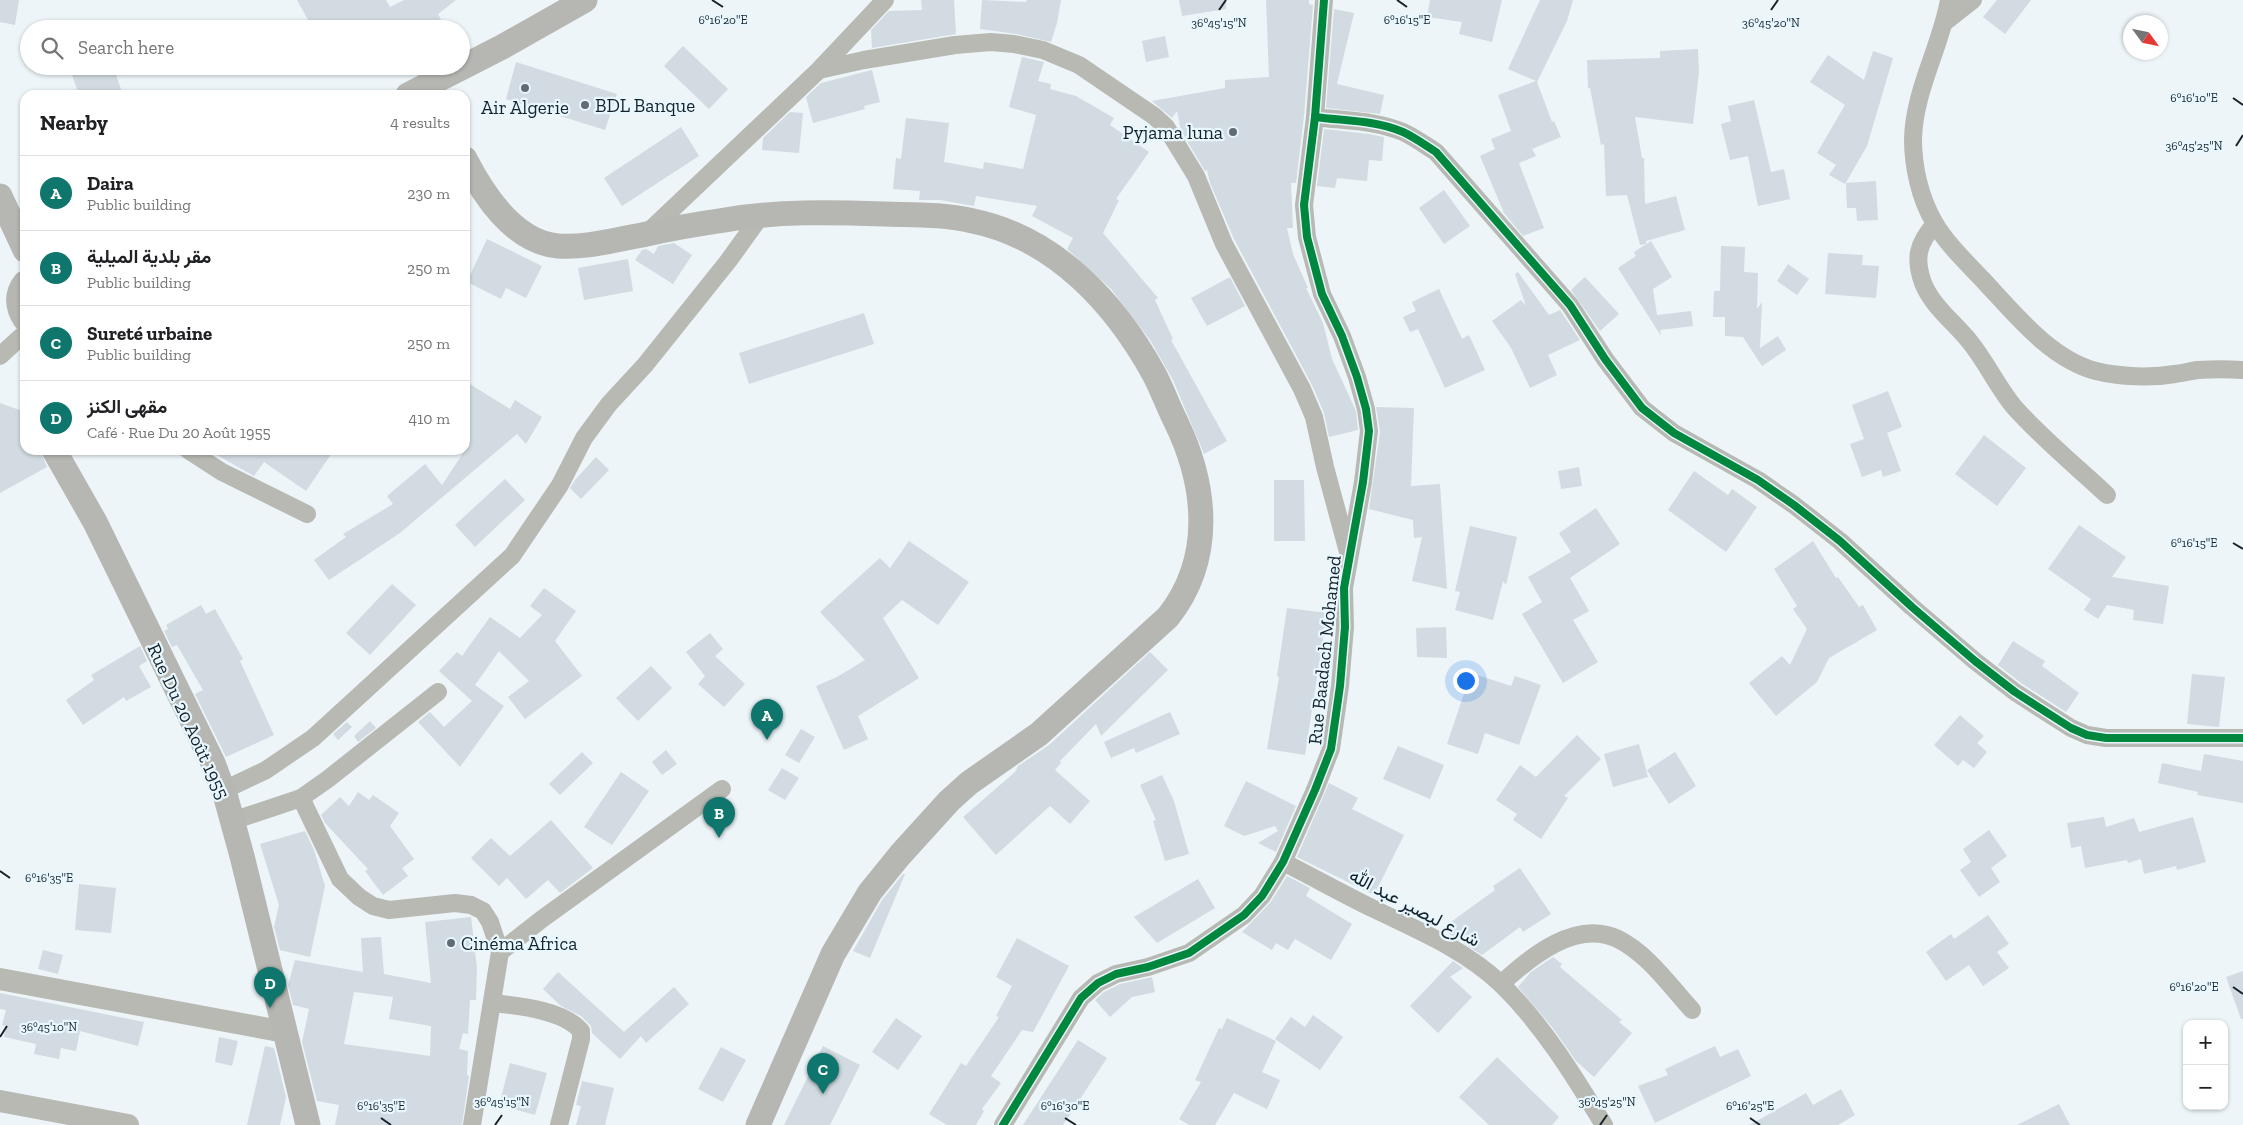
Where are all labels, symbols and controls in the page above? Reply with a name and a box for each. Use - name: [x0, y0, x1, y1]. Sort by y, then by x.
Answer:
- text: 6°16'20"E: [698, 13, 748, 27]
- text: 6°16'15"E: [1384, 13, 1430, 27]
- north arrow: [2123, 15, 2168, 60]
- text: 36°45'15"N: [1191, 16, 1247, 30]
- text: 36°45'20"N: [1742, 16, 1800, 30]
- search box: [20, 20, 470, 75]
- icon: search: [38, 34, 66, 62]
- text: Search here: [78, 36, 174, 59]
- marker: Air Algerie: [519, 82, 531, 94]
- text: 6°16'10"E: [2170, 91, 2218, 105]
- place label: BDL Banque: [595, 94, 695, 117]
- place label: Air Algerie: [481, 96, 569, 119]
- marker: BDL Banque: [579, 99, 591, 111]
- text: Nearby: [40, 110, 108, 135]
- text: 4 results: [390, 113, 450, 132]
- place label: Pyjama luna: [1123, 121, 1223, 144]
- marker: Pyjama luna: [1227, 126, 1239, 138]
- text: 36°45'25"N: [2165, 139, 2223, 153]
- text: Daira: [87, 172, 134, 195]
- text: A: [51, 184, 62, 203]
- text: 230 m: [407, 184, 450, 203]
- text: Public building: [87, 195, 191, 214]
- text: مقر بلدية الميلية: [87, 245, 211, 268]
- text: B: [51, 259, 61, 278]
- text: 250 m: [407, 259, 450, 278]
- text: Public building: [87, 273, 191, 292]
- text: Sureté urbaine: [87, 322, 212, 345]
- text: C: [51, 334, 61, 353]
- text: 250 m: [407, 334, 450, 353]
- text: Public building: [87, 345, 191, 364]
- text: مقهى الكنز: [87, 395, 167, 418]
- text: D: [50, 409, 62, 428]
- text: 410 m: [409, 409, 450, 428]
- text: Café · Rue Du 20 Août 1955: [87, 423, 271, 442]
- text: 6°16'15"E: [2171, 536, 2217, 550]
- street label: Rue Baadach Mohamed: [1303, 554, 1346, 746]
- street label: Rue Du 20 Août 1955: [142, 640, 235, 803]
- your location: [1453, 668, 1479, 694]
- pin: A: [751, 699, 783, 740]
- pin: B: [703, 797, 735, 838]
- street label: شارع لبصير عبد الله: [1345, 863, 1484, 953]
- text: 6°16'35"E: [25, 871, 73, 885]
- place label: Cinéma Africa: [461, 932, 577, 955]
- marker: Cinéma Africa: [445, 937, 457, 949]
- pin: D: [254, 967, 286, 1008]
- text: 6°16'20"E: [2169, 980, 2219, 994]
- text: 36°45'10"N: [21, 1020, 77, 1034]
- map controls: [2183, 1020, 2228, 1110]
- button: +: [2183, 1020, 2228, 1065]
- pin: C: [807, 1053, 839, 1094]
- button: −: [2183, 1065, 2228, 1110]
- text: 36°45'15"N: [474, 1095, 530, 1109]
- text: 36°45'25"N: [1578, 1095, 1636, 1109]
- text: 6°16'35"E: [357, 1099, 405, 1113]
- text: 6°16'30"E: [1041, 1099, 1089, 1113]
- text: 6°16'25"E: [1726, 1099, 1774, 1113]

